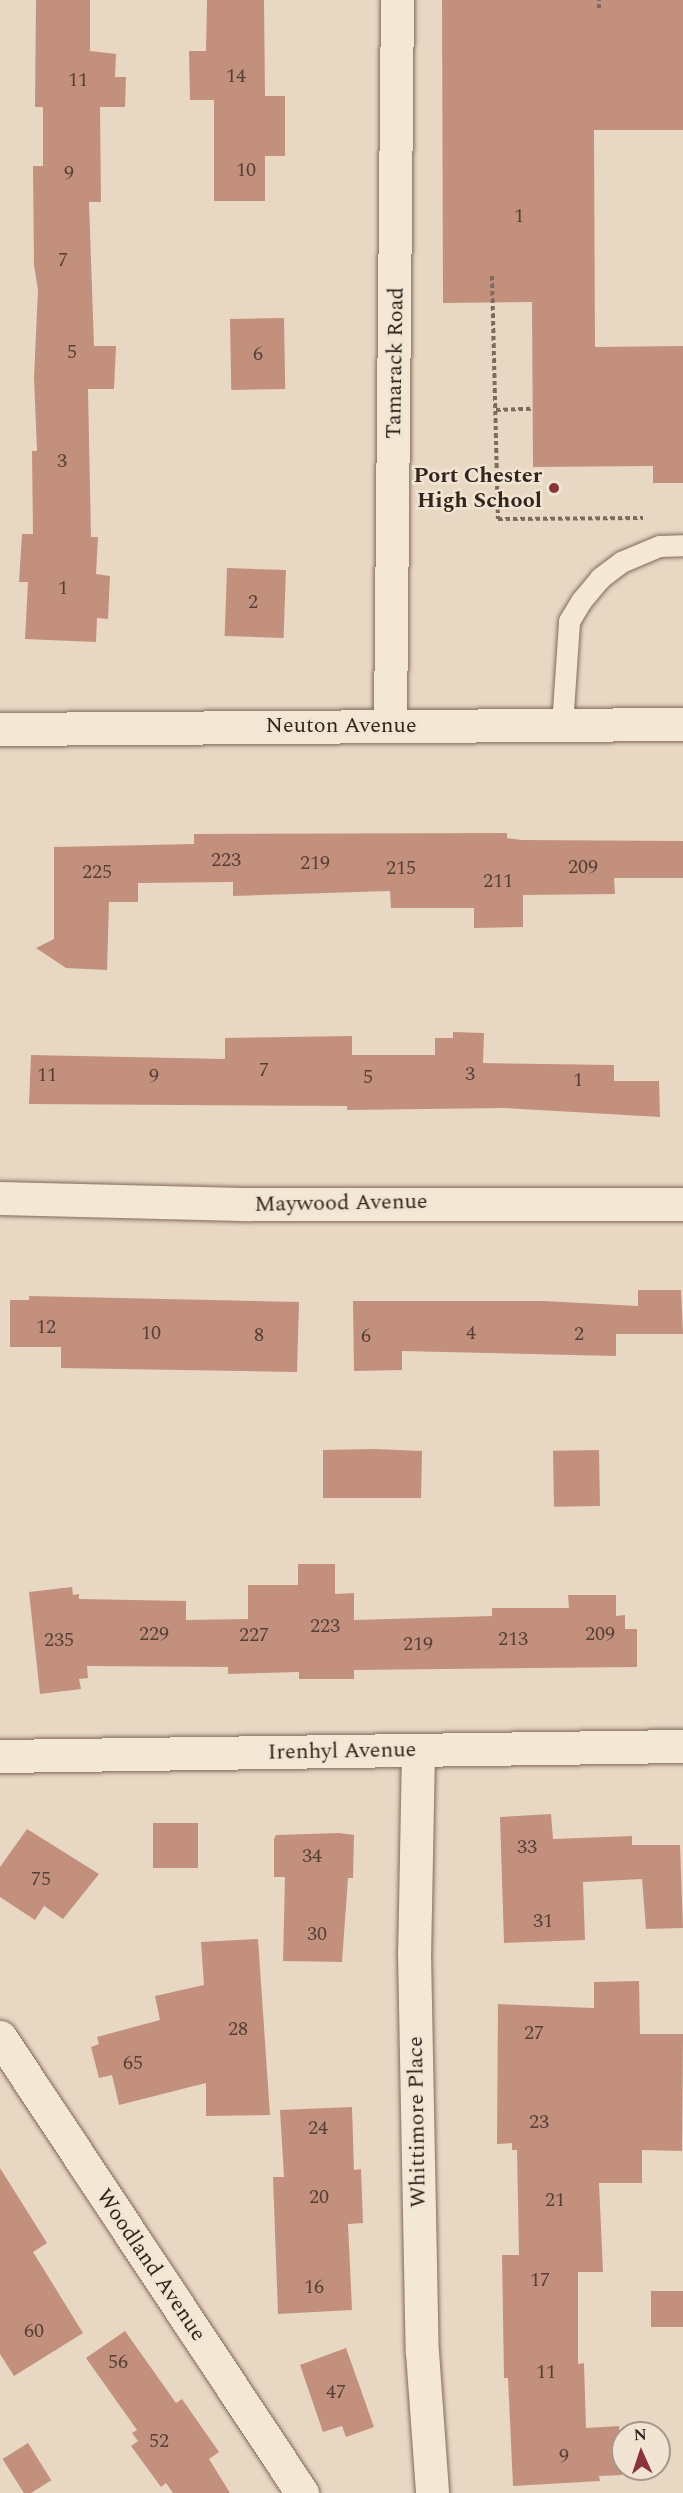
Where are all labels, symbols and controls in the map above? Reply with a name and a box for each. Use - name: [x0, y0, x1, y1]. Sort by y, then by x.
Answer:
- house number: 14: [226, 64, 246, 88]
- house number: 11: [68, 68, 88, 92]
- house number: 10: [236, 158, 256, 182]
- house number: 9: [64, 161, 74, 185]
- house number: 1: [514, 204, 524, 228]
- house number: 7: [58, 248, 68, 272]
- street label: Tamarack Road: [380, 287, 410, 439]
- house number: 5: [67, 340, 77, 364]
- house number: 6: [253, 342, 263, 366]
- house number: 3: [57, 449, 67, 473]
- place label: Port Chester High School: [414, 462, 542, 514]
- marker: Port Chester High School: [547, 481, 561, 495]
- house number: 1: [58, 576, 68, 600]
- house number: 2: [248, 590, 258, 614]
- street label: Neuton Avenue: [265, 713, 417, 739]
- house number: 223: [211, 848, 241, 872]
- house number: 219: [300, 851, 330, 875]
- house number: 209: [568, 855, 598, 879]
- house number: 215: [386, 856, 416, 880]
- house number: 225: [82, 860, 112, 884]
- house number: 211: [483, 869, 513, 893]
- house number: 7: [259, 1058, 269, 1082]
- house number: 3: [465, 1062, 475, 1086]
- house number: 11: [37, 1063, 57, 1087]
- house number: 9: [149, 1064, 159, 1088]
- house number: 5: [363, 1065, 373, 1089]
- house number: 1: [573, 1068, 583, 1092]
- street label: Maywood Avenue: [254, 1188, 428, 1218]
- house number: 12: [36, 1315, 56, 1339]
- house number: 10: [141, 1321, 161, 1345]
- house number: 4: [466, 1321, 476, 1345]
- house number: 2: [574, 1322, 584, 1346]
- house number: 8: [254, 1323, 264, 1347]
- house number: 6: [361, 1324, 371, 1348]
- house number: 223: [310, 1614, 340, 1638]
- house number: 229: [139, 1622, 169, 1646]
- house number: 209: [585, 1622, 615, 1646]
- house number: 227: [239, 1623, 269, 1647]
- house number: 213: [498, 1627, 528, 1651]
- house number: 235: [44, 1628, 74, 1652]
- house number: 219: [403, 1632, 433, 1656]
- street label: Irenhyl Avenue: [268, 1737, 416, 1765]
- house number: 33: [517, 1835, 537, 1859]
- house number: 34: [302, 1844, 322, 1868]
- house number: 75: [31, 1867, 51, 1891]
- house number: 31: [533, 1909, 553, 1933]
- house number: 30: [307, 1922, 327, 1946]
- house number: 28: [228, 2017, 248, 2041]
- house number: 27: [524, 2021, 544, 2045]
- street label: Whittimore Place: [402, 2036, 432, 2208]
- house number: 65: [123, 2051, 143, 2075]
- house number: 23: [529, 2110, 549, 2134]
- house number: 24: [308, 2116, 328, 2140]
- street label: Woodland Avenue: [90, 2184, 212, 2346]
- house number: 20: [309, 2185, 329, 2209]
- house number: 21: [545, 2188, 565, 2212]
- house number: 17: [530, 2268, 550, 2292]
- house number: 16: [304, 2275, 324, 2299]
- house number: 60: [24, 2319, 44, 2343]
- house number: 56: [108, 2350, 128, 2374]
- house number: 11: [536, 2360, 556, 2384]
- house number: 47: [326, 2380, 346, 2404]
- north arrow: [611, 2421, 671, 2481]
- text: N: [633, 2423, 647, 2447]
- house number: 52: [149, 2429, 169, 2453]
- house number: 9: [559, 2444, 569, 2468]

